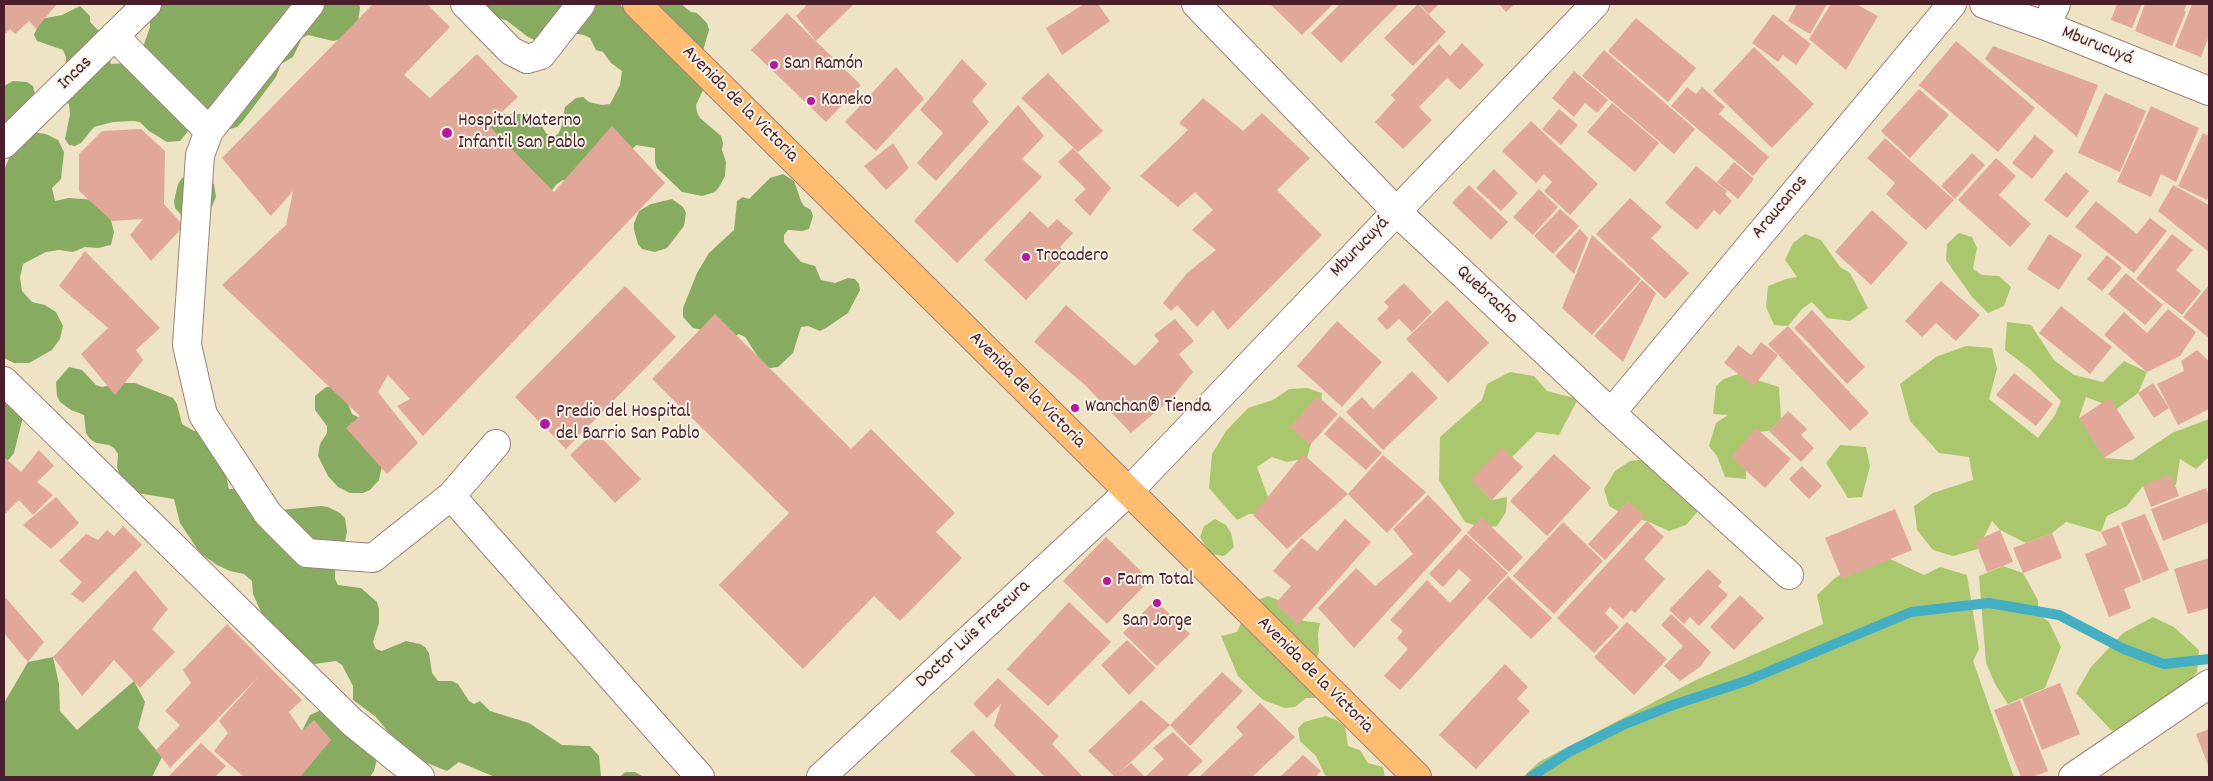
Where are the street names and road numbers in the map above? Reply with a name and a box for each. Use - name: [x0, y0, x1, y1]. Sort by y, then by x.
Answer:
- street label: Mburucuyá: [2058, 22, 2136, 72]
- street label: Avenida de la Victoria: [676, 42, 802, 168]
- street label: Incas: [54, 52, 98, 96]
- street label: Araucanos: [1748, 171, 1814, 245]
- street label: Mburucuyá: [1326, 213, 1396, 283]
- street label: Quebracho: [1450, 262, 1522, 330]
- street label: Avenida de la Victoria: [963, 328, 1089, 454]
- street label: Doctor Luis Frescura: [912, 576, 1036, 694]
- street label: Avenida de la Victoria: [1251, 613, 1377, 739]

